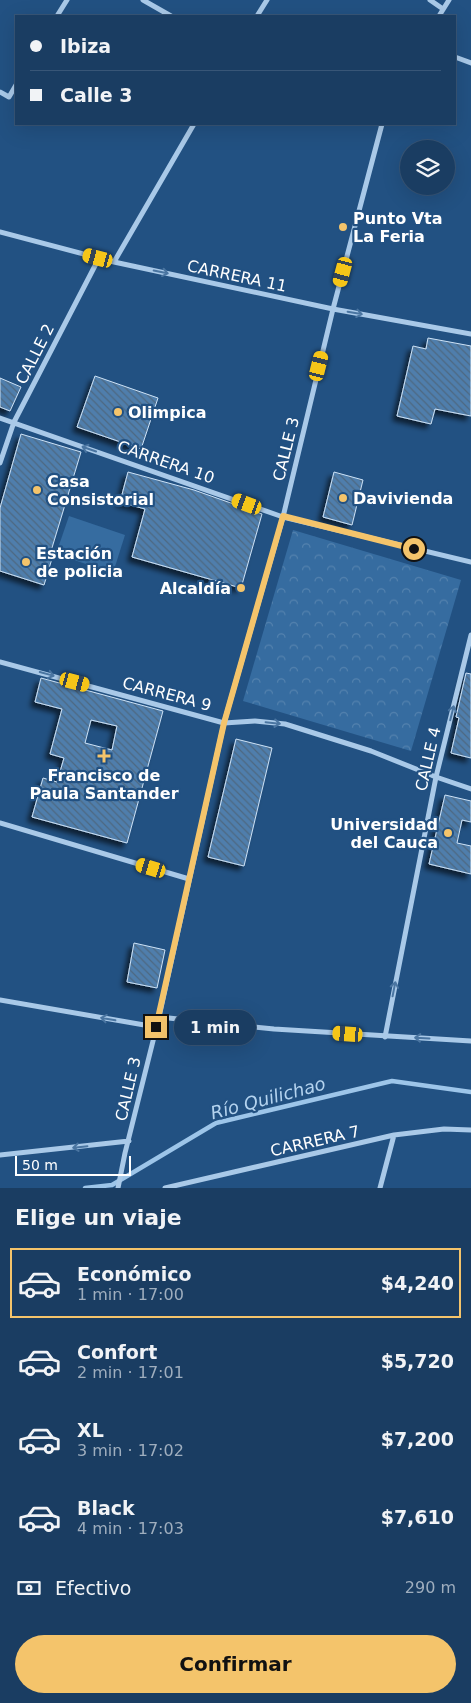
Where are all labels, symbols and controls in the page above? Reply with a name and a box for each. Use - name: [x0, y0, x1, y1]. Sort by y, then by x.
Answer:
- text: Ibiza: [60, 35, 111, 57]
- text: Calle 3: [60, 84, 133, 106]
- map controls: [400, 140, 455, 195]
- button: layers: [400, 140, 455, 195]
- place label: Punto Vta La Feria: [353, 209, 443, 246]
- marker: Punto Vta La Feria: [337, 221, 349, 233]
- car: [81, 247, 114, 269]
- street label: CARRERA 11: [185, 256, 289, 296]
- car: [331, 256, 354, 288]
- one-way arrow: [153, 268, 169, 277]
- one-way arrow: [346, 309, 362, 319]
- street label: CALLE 2: [12, 321, 58, 387]
- car: [308, 350, 329, 382]
- place label: Olimpica: [128, 403, 206, 422]
- marker: Olimpica: [112, 406, 124, 418]
- street label: CALLE 3: [269, 415, 303, 483]
- street label: CARRERA 10: [115, 437, 217, 487]
- one-way arrow: [82, 443, 98, 453]
- place label: Casa Consistorial: [47, 472, 154, 509]
- marker: Casa Consistorial: [31, 484, 43, 496]
- place label: Davivienda: [353, 489, 453, 508]
- car: [230, 492, 263, 516]
- marker: Davivienda: [337, 492, 349, 504]
- route start: [403, 538, 425, 560]
- place label: Estación de policia: [36, 544, 123, 581]
- marker: Estación de policia: [20, 556, 32, 568]
- place label: Alcaldía: [160, 579, 231, 598]
- marker: Alcaldía: [235, 582, 247, 594]
- one-way arrow: [39, 670, 55, 680]
- car: [58, 671, 91, 693]
- street label: CARRERA 9: [121, 673, 213, 715]
- one-way arrow: [448, 705, 457, 721]
- one-way arrow: [264, 718, 280, 728]
- street label: CALLE 4: [411, 725, 445, 793]
- marker: Francisco de Paula Santander: [97, 749, 111, 763]
- place label: Francisco de Paula Santander: [29, 766, 179, 803]
- place label: Universidad del Cauca: [330, 815, 438, 852]
- marker: Universidad del Cauca: [442, 827, 454, 839]
- car: [134, 856, 167, 880]
- one-way arrow: [390, 981, 400, 997]
- callout: 1 min: [174, 1010, 256, 1044]
- one-way arrow: [100, 1013, 116, 1023]
- route end: [145, 1016, 167, 1038]
- text: 1 min: [190, 1018, 240, 1037]
- car: [332, 1025, 363, 1043]
- one-way arrow: [415, 1034, 431, 1043]
- street label: CALLE 3: [111, 1055, 145, 1123]
- water label: Río Quilichao: [208, 1073, 328, 1123]
- street label: CARRERA 7: [268, 1121, 362, 1161]
- one-way arrow: [73, 1142, 89, 1152]
- scale bar: [15, 1153, 131, 1176]
- text: 50 m: [22, 1157, 58, 1173]
- text: Elige un viaje: [15, 1205, 182, 1230]
- icon: car: [17, 1261, 62, 1306]
- text: Económico: [77, 1263, 192, 1285]
- text: $4,240: [381, 1272, 454, 1294]
- text: 1 min · 17:00: [77, 1285, 184, 1304]
- icon: car: [17, 1339, 62, 1384]
- text: Confort: [77, 1341, 157, 1363]
- text: $5,720: [381, 1350, 454, 1372]
- text: 2 min · 17:01: [77, 1363, 184, 1382]
- icon: car: [17, 1417, 62, 1462]
- text: XL: [77, 1419, 104, 1441]
- text: $7,200: [381, 1428, 454, 1450]
- text: 3 min · 17:02: [77, 1441, 184, 1460]
- icon: car: [17, 1495, 62, 1540]
- text: Black: [77, 1497, 135, 1519]
- text: $7,610: [381, 1506, 454, 1528]
- text: 4 min · 17:03: [77, 1519, 184, 1538]
- icon: cash: [15, 1574, 43, 1602]
- text: Efectivo: [55, 1577, 131, 1599]
- text: 290 m: [405, 1578, 456, 1597]
- button: Confirmar: [15, 1635, 456, 1693]

